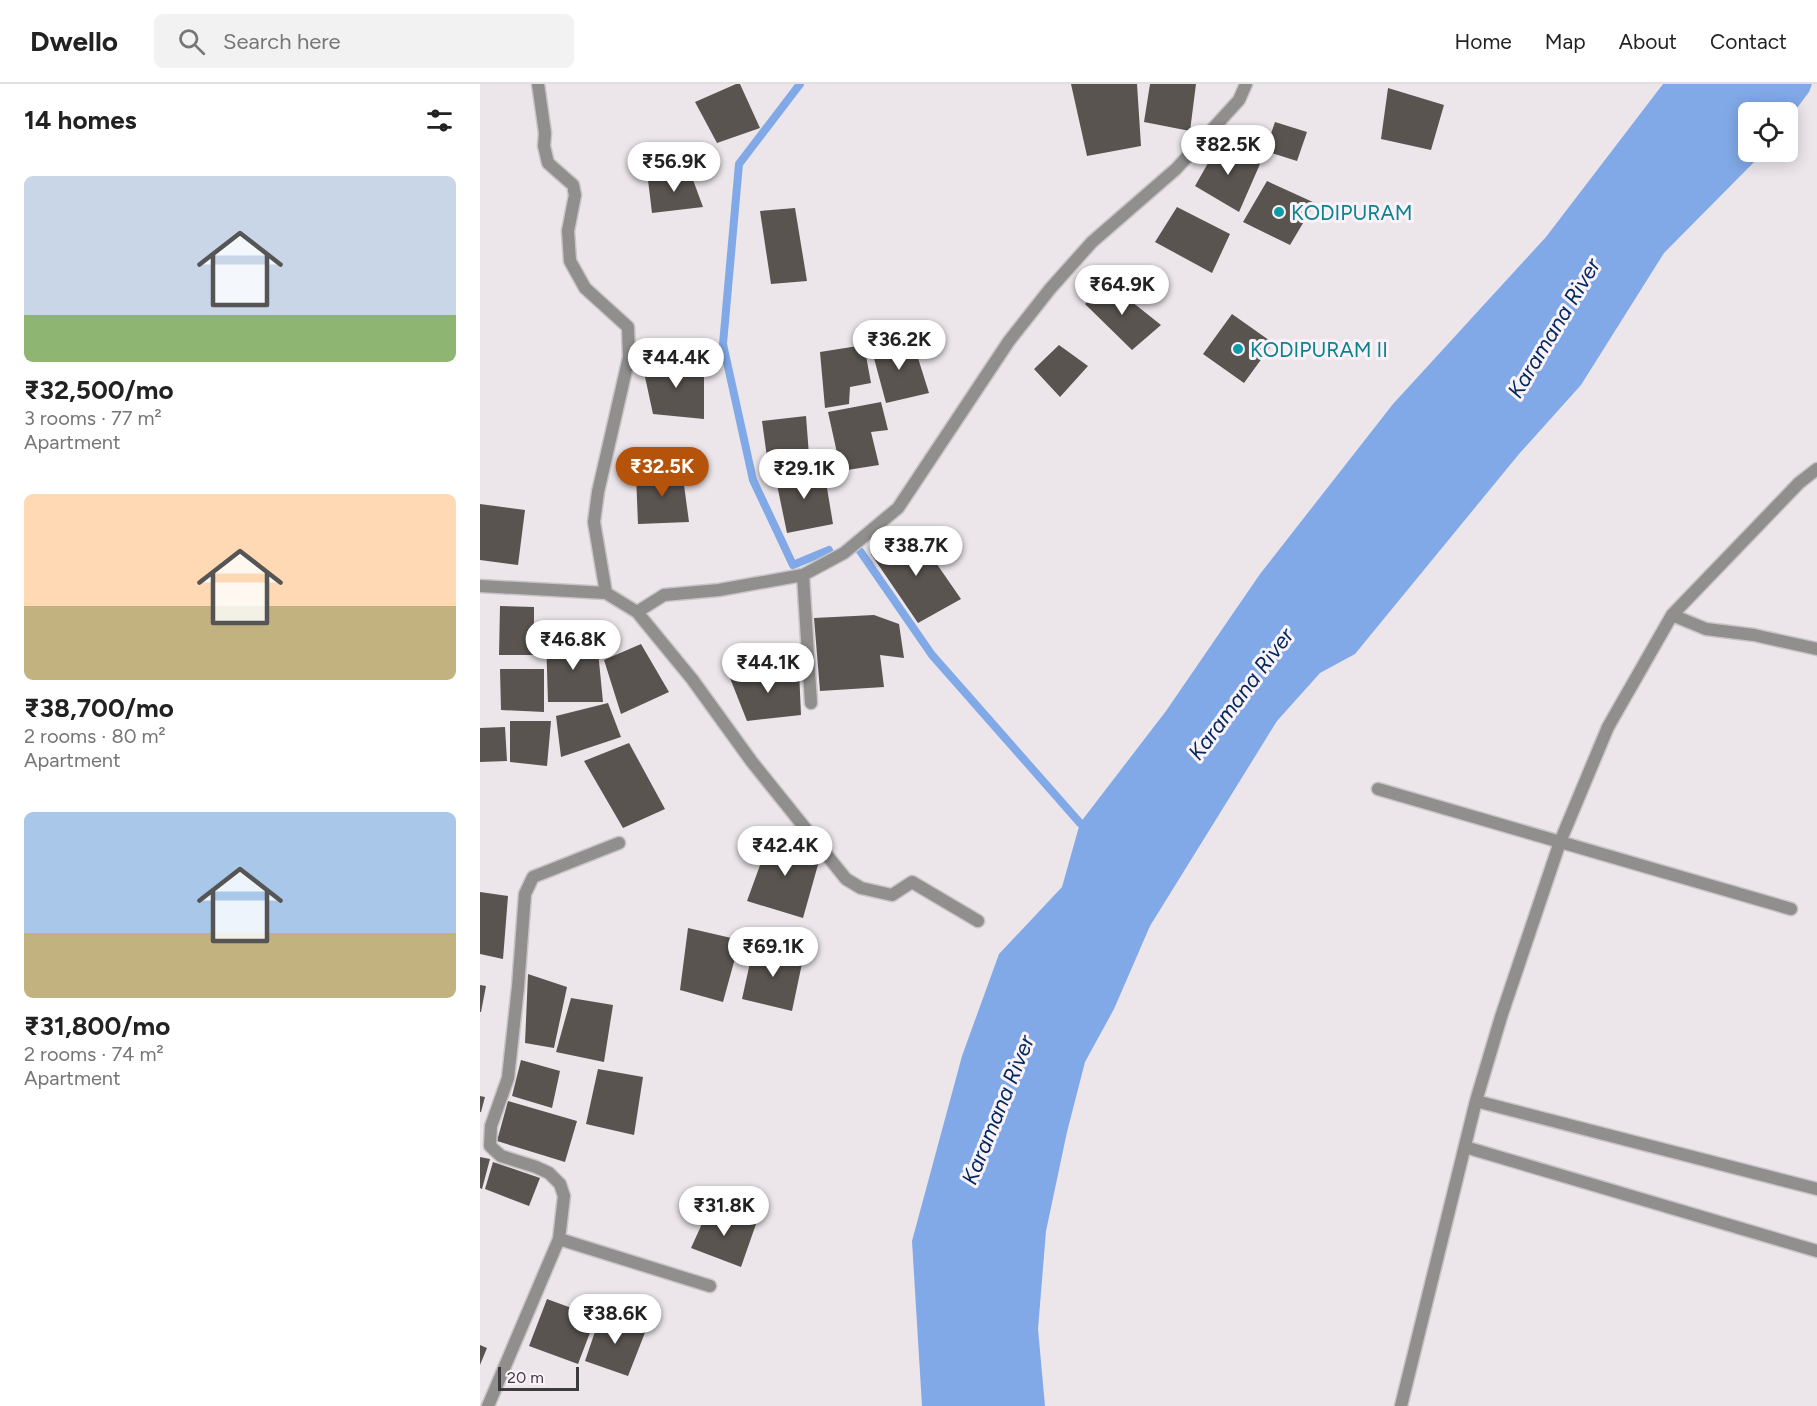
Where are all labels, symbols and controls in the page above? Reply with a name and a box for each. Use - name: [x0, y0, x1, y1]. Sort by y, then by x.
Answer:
- search box: [154, 14, 574, 68]
- text: Dwello: [30, 24, 118, 58]
- icon: search: [175, 25, 208, 58]
- text: Search here: [223, 28, 341, 55]
- text: Home: [1455, 29, 1512, 54]
- text: Map: [1545, 29, 1586, 54]
- text: About: [1619, 29, 1677, 54]
- text: Contact: [1710, 29, 1787, 54]
- map controls: [1738, 102, 1798, 162]
- button: locate: [1738, 102, 1798, 162]
- text: 14 homes: [24, 104, 137, 136]
- icon: filters: [423, 104, 456, 137]
- pin: ₹82.5K: [1179, 125, 1277, 176]
- text: ₹82.5K: [1195, 132, 1261, 156]
- pin: ₹56.9K: [625, 142, 723, 193]
- text: ₹56.9K: [641, 149, 707, 173]
- place label: KODIPURAM: [1291, 200, 1412, 225]
- marker: KODIPURAM: [1272, 205, 1286, 219]
- icon: home: [186, 215, 294, 323]
- water label: Karamana River: [1502, 252, 1607, 403]
- pin: ₹64.9K: [1073, 265, 1171, 316]
- text: ₹64.9K: [1089, 272, 1155, 296]
- pin: ₹36.2K: [850, 320, 948, 371]
- text: ₹36.2K: [867, 327, 931, 351]
- place label: KODIPURAM II: [1250, 337, 1388, 362]
- pin: ₹44.4K: [627, 338, 725, 389]
- marker: KODIPURAM II: [1231, 342, 1245, 356]
- text: ₹44.4K: [642, 345, 710, 369]
- text: ₹32,500/mo: [24, 374, 174, 406]
- text: 3 rooms · 77 m²: [24, 406, 162, 430]
- text: Apartment: [24, 430, 121, 454]
- pin: ₹32.5K: [613, 447, 711, 498]
- pin: ₹29.1K: [755, 449, 853, 500]
- text: ₹32.5K: [630, 454, 694, 478]
- text: ₹29.1K: [773, 456, 835, 480]
- pin: ₹38.7K: [867, 526, 965, 577]
- icon: home: [186, 533, 294, 641]
- text: ₹38.7K: [884, 533, 948, 557]
- pin: ₹46.8K: [524, 620, 622, 671]
- water label: Karamana River: [1183, 621, 1300, 765]
- text: ₹46.8K: [540, 627, 606, 651]
- pin: ₹44.1K: [719, 643, 817, 694]
- text: ₹44.1K: [736, 650, 800, 674]
- text: ₹38,700/mo: [24, 692, 174, 724]
- text: 2 rooms · 80 m²: [24, 724, 166, 748]
- text: Apartment: [24, 748, 121, 772]
- pin: ₹42.4K: [736, 826, 834, 877]
- text: ₹42.4K: [751, 833, 819, 857]
- icon: home: [186, 851, 294, 959]
- pin: ₹69.1K: [724, 927, 822, 978]
- text: ₹69.1K: [742, 934, 804, 958]
- text: ₹31,800/mo: [24, 1010, 170, 1042]
- water label: Karamana River: [956, 1030, 1041, 1188]
- text: 2 rooms · 74 m²: [24, 1042, 164, 1066]
- text: Apartment: [24, 1066, 121, 1090]
- pin: ₹31.8K: [675, 1186, 773, 1237]
- text: ₹31.8K: [693, 1193, 755, 1217]
- pin: ₹38.6K: [566, 1294, 664, 1345]
- text: ₹38.6K: [582, 1301, 648, 1325]
- scale bar: [498, 1364, 579, 1392]
- text: 20 m: [507, 1368, 544, 1387]

